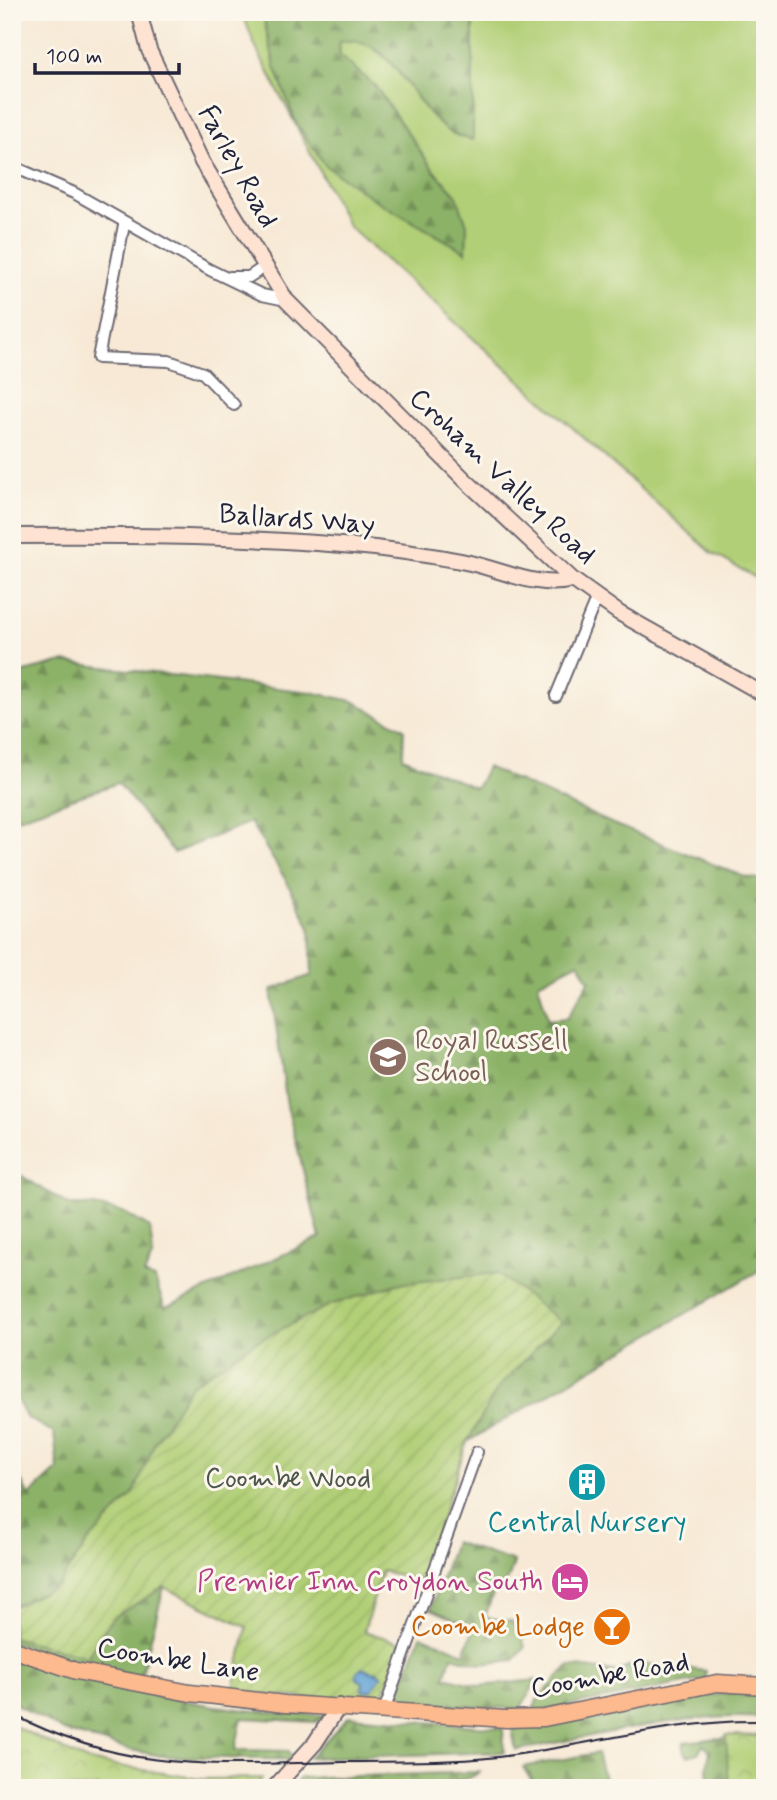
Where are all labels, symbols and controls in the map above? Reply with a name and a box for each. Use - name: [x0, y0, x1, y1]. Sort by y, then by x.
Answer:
- scale bar: [35, 32, 178, 76]
- text: 100 m: [46, 43, 102, 71]
- street label: Farley Road: [188, 99, 286, 235]
- street label: Croham Valley Road: [400, 381, 604, 573]
- street label: Ballards Way: [218, 496, 376, 544]
- place label: Royal Russell School: [415, 1023, 568, 1092]
- school or university icon: Royal Russell School: [367, 1036, 409, 1078]
- park label: Coombe Wood: [205, 1461, 371, 1498]
- building icon: Central Nursery: [566, 1461, 608, 1503]
- place label: Central Nursery: [487, 1505, 687, 1542]
- hotel icon: Premier Inn Croydon South: [549, 1561, 591, 1603]
- place label: Premier Inn Croydon South: [197, 1564, 543, 1601]
- bar icon: Coombe Lodge: [591, 1606, 633, 1648]
- place label: Coombe Lodge: [411, 1609, 585, 1648]
- street label: Coombe Lane: [94, 1630, 262, 1692]
- street label: Coombe Road: [528, 1644, 692, 1708]

